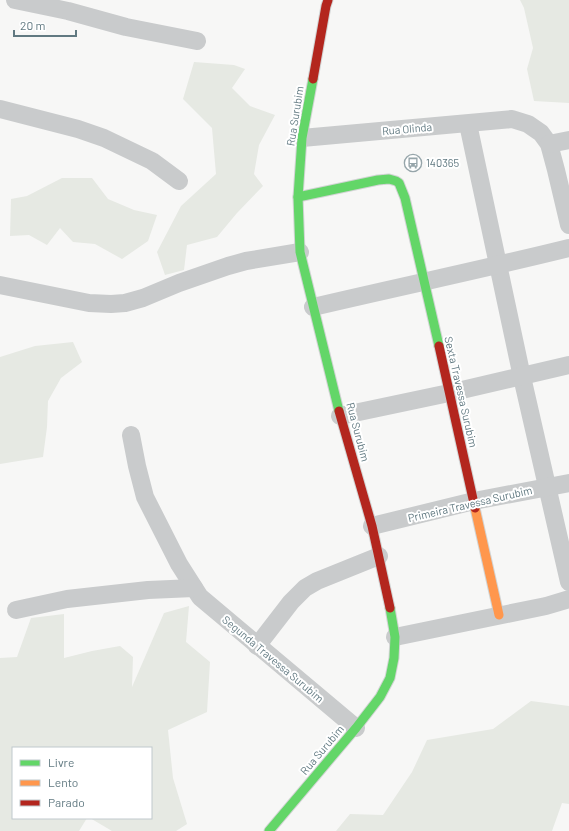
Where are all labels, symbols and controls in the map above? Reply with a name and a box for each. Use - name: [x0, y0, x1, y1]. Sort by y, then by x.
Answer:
- scale bar: [14, 12, 76, 38]
- text: 20 m: [20, 18, 46, 32]
- street label: Rua Surubim: [283, 85, 306, 147]
- street label: Rua Olinda: [381, 120, 432, 137]
- bus stop icon: 140365: [403, 153, 423, 173]
- place label: 140365: [426, 156, 459, 169]
- street label: Sexta Travessa Surubim: [442, 335, 481, 449]
- street label: Rua Surubim: [344, 401, 373, 463]
- street label: Primeira Travessa Surubim: [406, 483, 533, 524]
- street label: Segunda Travessa Surubim: [220, 612, 327, 705]
- street label: Rua Surubim: [297, 722, 346, 777]
- legend: [12, 747, 152, 819]
- text: Livre: [48, 755, 74, 769]
- text: Lento: [48, 775, 78, 789]
- text: Parado: [48, 795, 85, 809]

